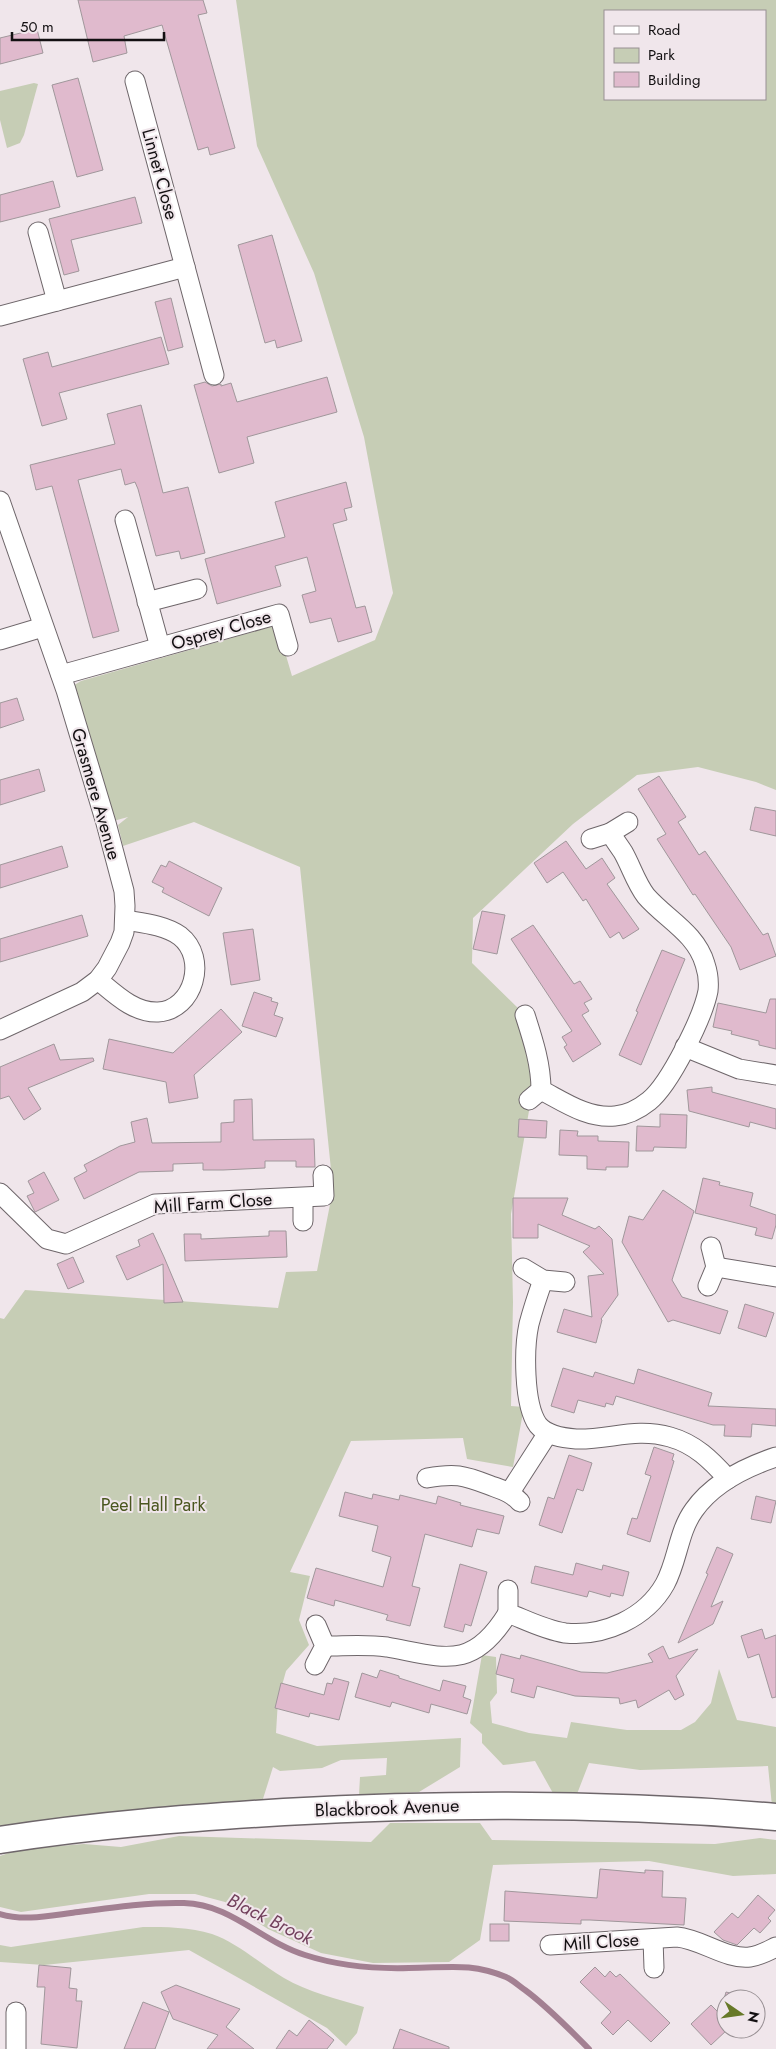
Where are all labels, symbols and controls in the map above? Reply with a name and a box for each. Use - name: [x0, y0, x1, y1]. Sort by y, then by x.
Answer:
- scale bar: [12, 10, 165, 42]
- legend: [604, 10, 766, 100]
- text: 50 m: [20, 16, 54, 38]
- text: Road: [648, 19, 680, 41]
- text: Park: [648, 44, 675, 66]
- text: Building: [648, 69, 700, 91]
- street label: Linnet Close: [135, 125, 185, 223]
- street label: Osprey Close: [168, 603, 274, 657]
- street label: Grasmere Avenue: [65, 725, 127, 863]
- street label: Mill Farm Close: [153, 1186, 273, 1220]
- park label: Peel Hall Park: [101, 1492, 205, 1518]
- street label: Blackbrook Avenue: [314, 1792, 460, 1824]
- water label: Black Brook: [223, 1887, 318, 1952]
- street label: Mill Close: [562, 1926, 640, 1958]
- north arrow: [716, 1989, 766, 2039]
- text: N: [743, 2009, 765, 2025]

